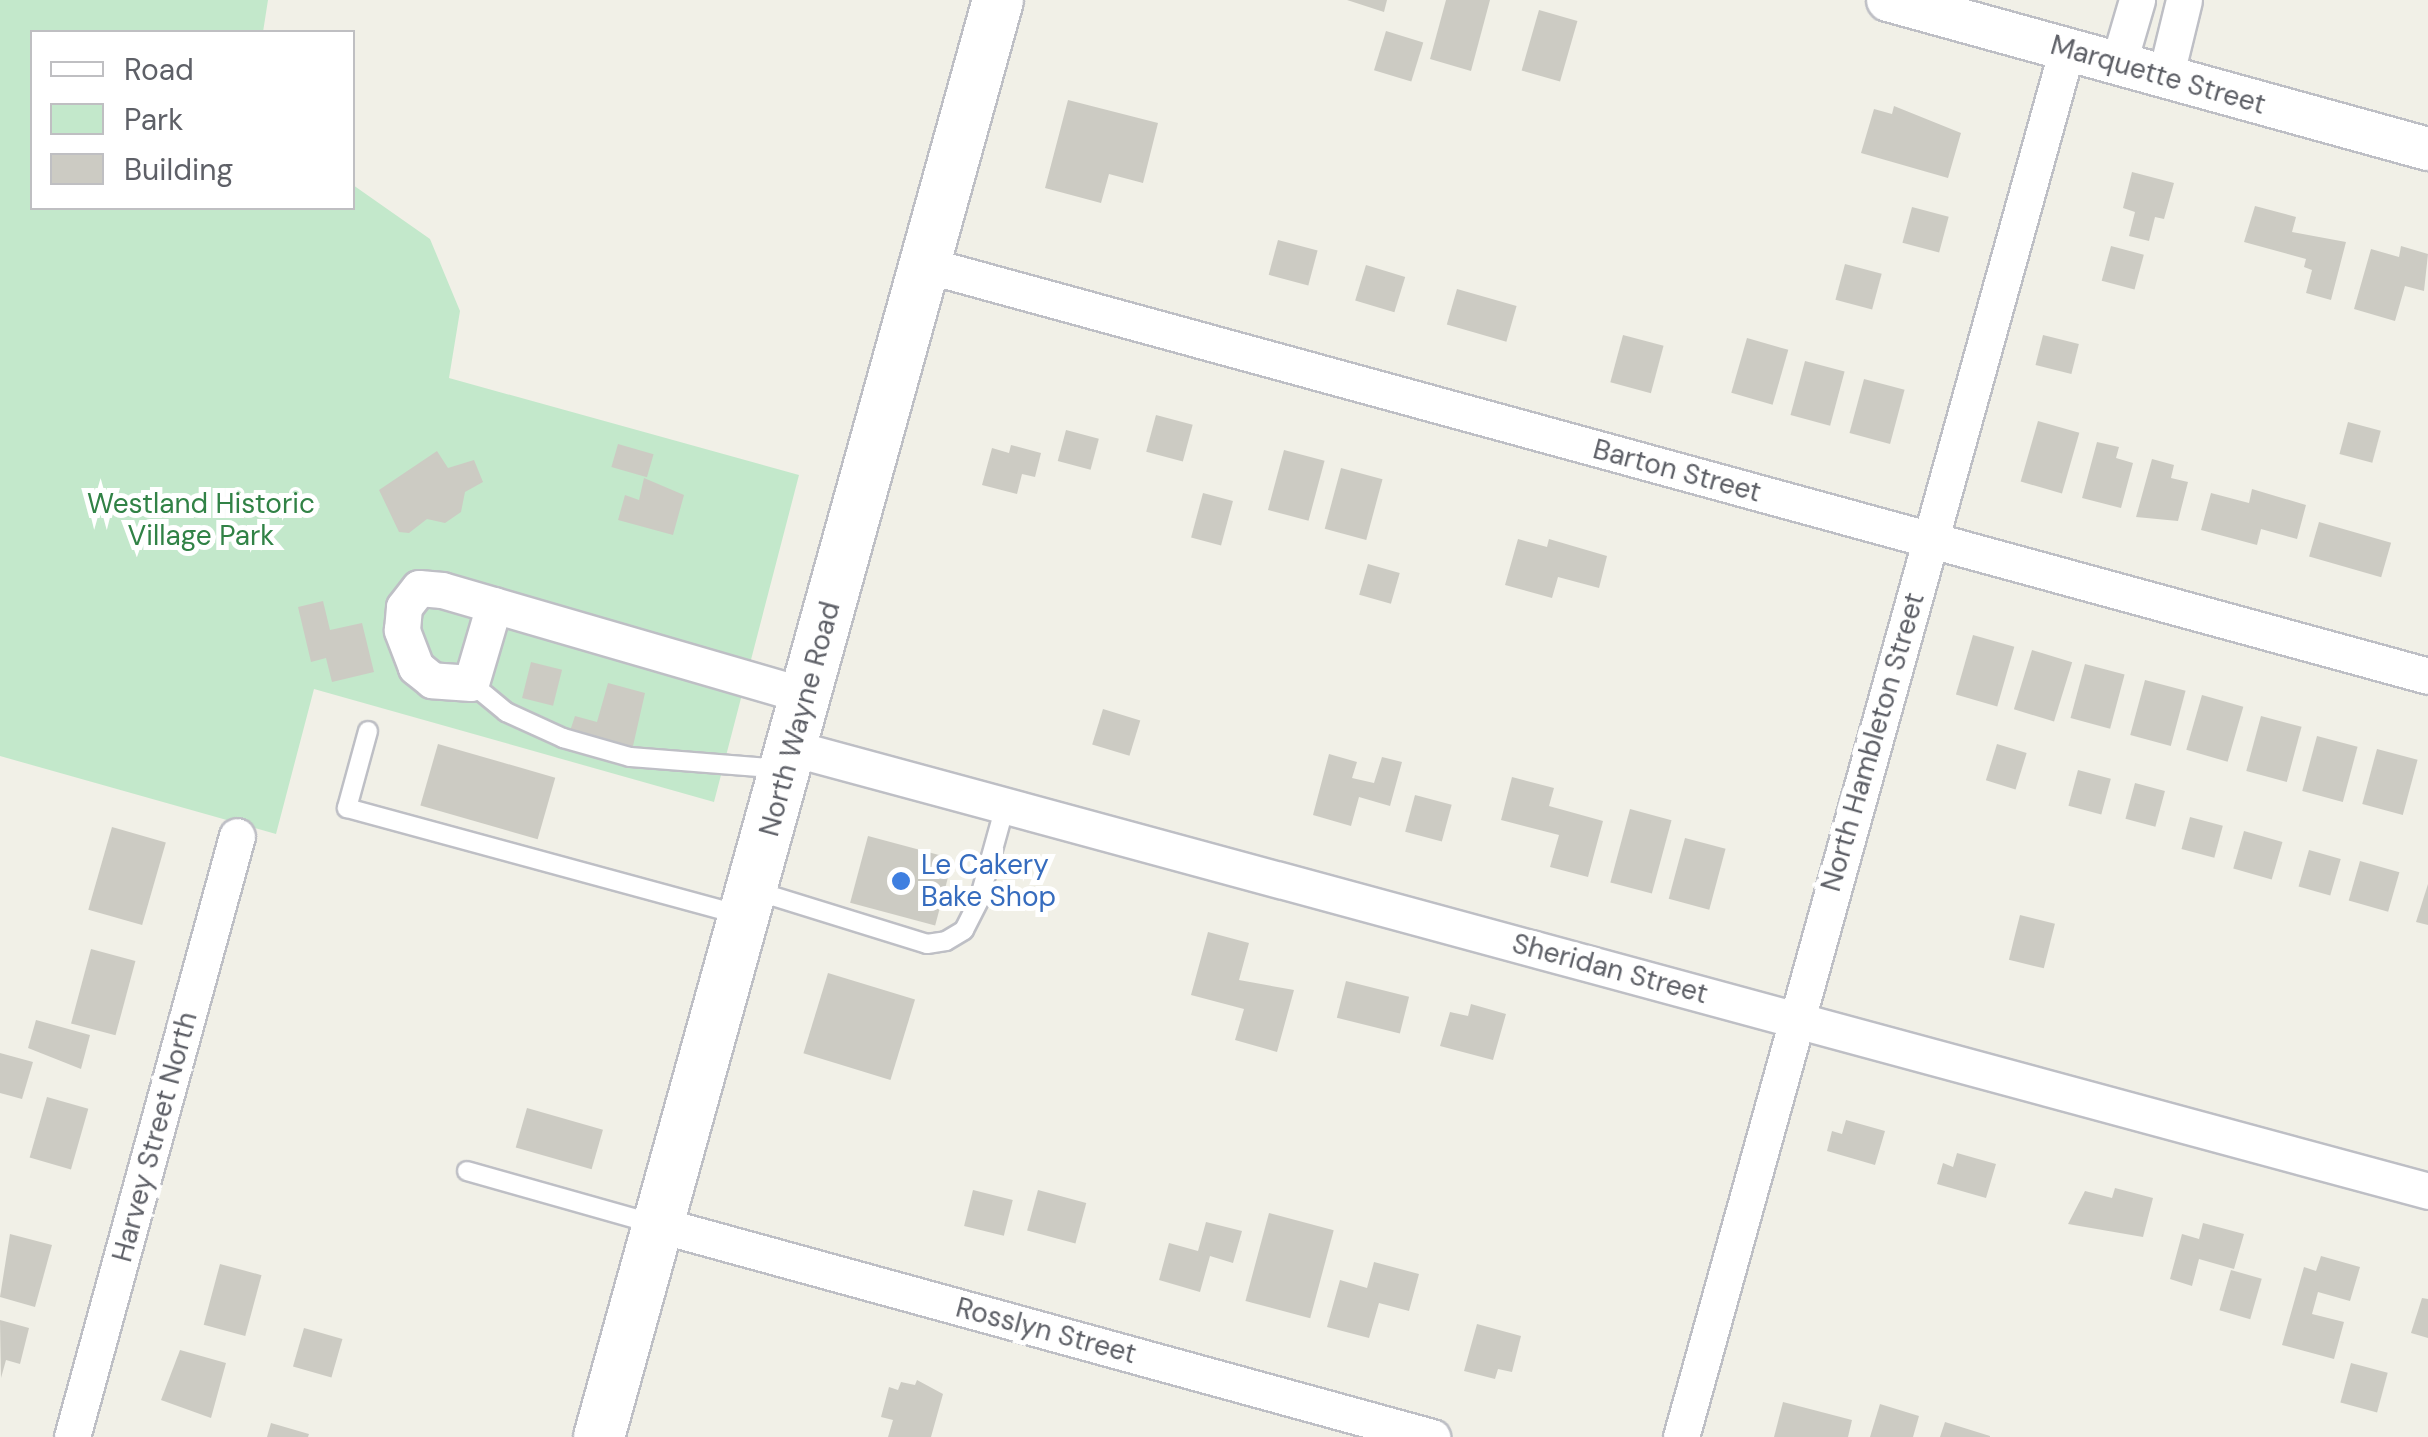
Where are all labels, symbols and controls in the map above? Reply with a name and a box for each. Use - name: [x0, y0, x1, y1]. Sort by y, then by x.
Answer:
- street label: Marquette Street: [2047, 28, 2269, 122]
- legend: [30, 30, 355, 210]
- text: Road: [124, 50, 194, 89]
- text: Park: [124, 100, 183, 139]
- text: Building: [124, 150, 233, 189]
- street label: Barton Street: [1589, 432, 1765, 510]
- park label: Westland Historic Village Park: [87, 487, 315, 553]
- street label: North Hambleton Street: [1814, 589, 1932, 895]
- street label: North Wayne Road: [753, 598, 847, 840]
- place label: Le Cakery Bake Shop: [921, 848, 1056, 914]
- marker: Le Cakery Bake Shop: [890, 870, 912, 892]
- street label: Sheridan Street: [1509, 927, 1711, 1011]
- street label: Harvey Street North: [105, 1008, 205, 1266]
- street label: Rosslyn Street: [952, 1291, 1140, 1371]

